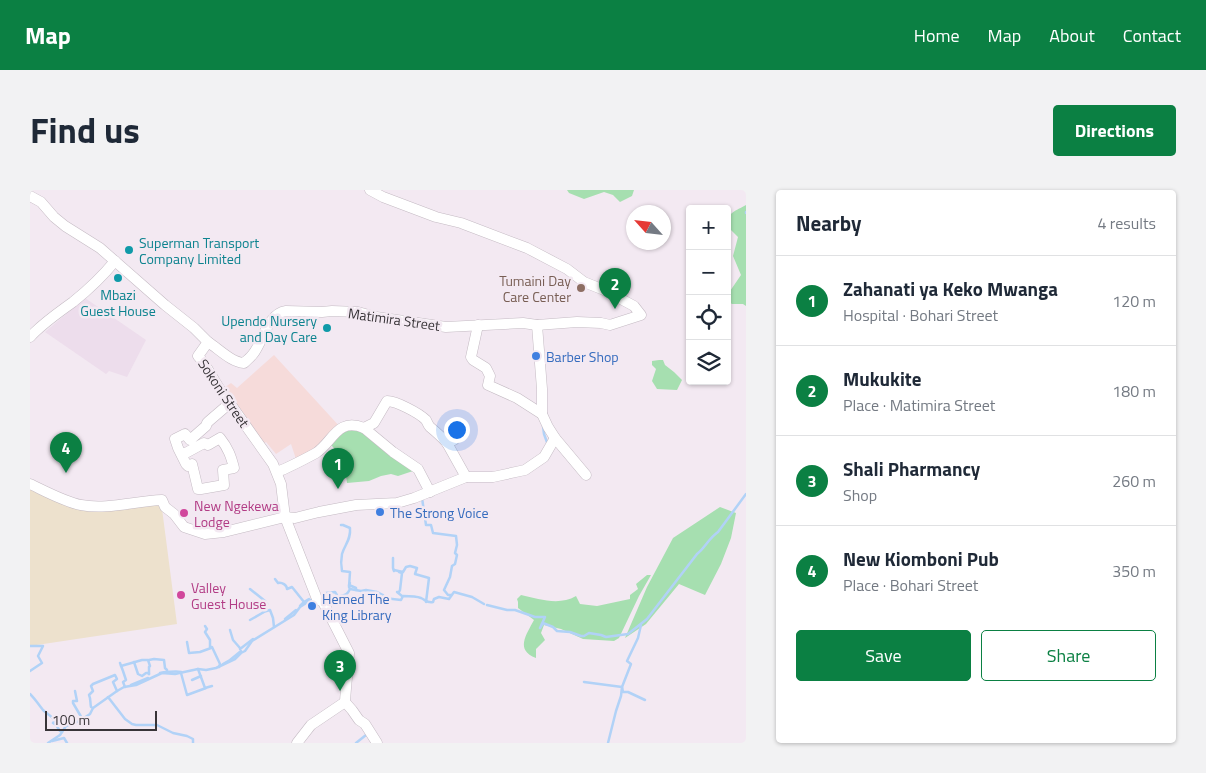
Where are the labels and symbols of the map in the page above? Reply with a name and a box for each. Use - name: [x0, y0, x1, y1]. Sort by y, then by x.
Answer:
- north arrow: [626, 205, 671, 250]
- place label: Superman Transport Company Limited: [139, 232, 259, 269]
- marker: Superman Transport Company Limited: [123, 244, 135, 256]
- pin: 2: [599, 268, 631, 309]
- place label: Tumaini Day Care Center: [499, 270, 571, 307]
- marker: Mbazi Guest House: [112, 272, 124, 284]
- marker: Tumaini Day Care Center: [575, 282, 587, 294]
- place label: Mbazi Guest House: [80, 284, 156, 321]
- street label: Matimira Street: [347, 302, 441, 336]
- place label: Upendo Nursery and Day Care: [221, 310, 317, 347]
- marker: Upendo Nursery and Day Care: [321, 322, 333, 334]
- place label: Barber Shop: [546, 346, 619, 367]
- marker: Barber Shop: [530, 350, 542, 362]
- street label: Sokoni Street: [193, 355, 255, 432]
- your location: [444, 417, 470, 443]
- pin: 4: [50, 432, 82, 473]
- pin: 1: [322, 448, 354, 489]
- place label: New Ngekewa Lodge: [194, 495, 279, 532]
- place label: The Strong Voice: [390, 502, 489, 523]
- marker: The Strong Voice: [374, 506, 386, 518]
- marker: New Ngekewa Lodge: [178, 507, 190, 519]
- place label: Valley Guest House: [191, 577, 266, 614]
- place label: Hemed The King Library: [322, 588, 392, 625]
- marker: Valley Guest House: [175, 589, 187, 601]
- marker: Hemed The King Library: [306, 600, 318, 612]
- pin: 3: [324, 650, 356, 691]
- scale bar: [45, 708, 158, 731]

